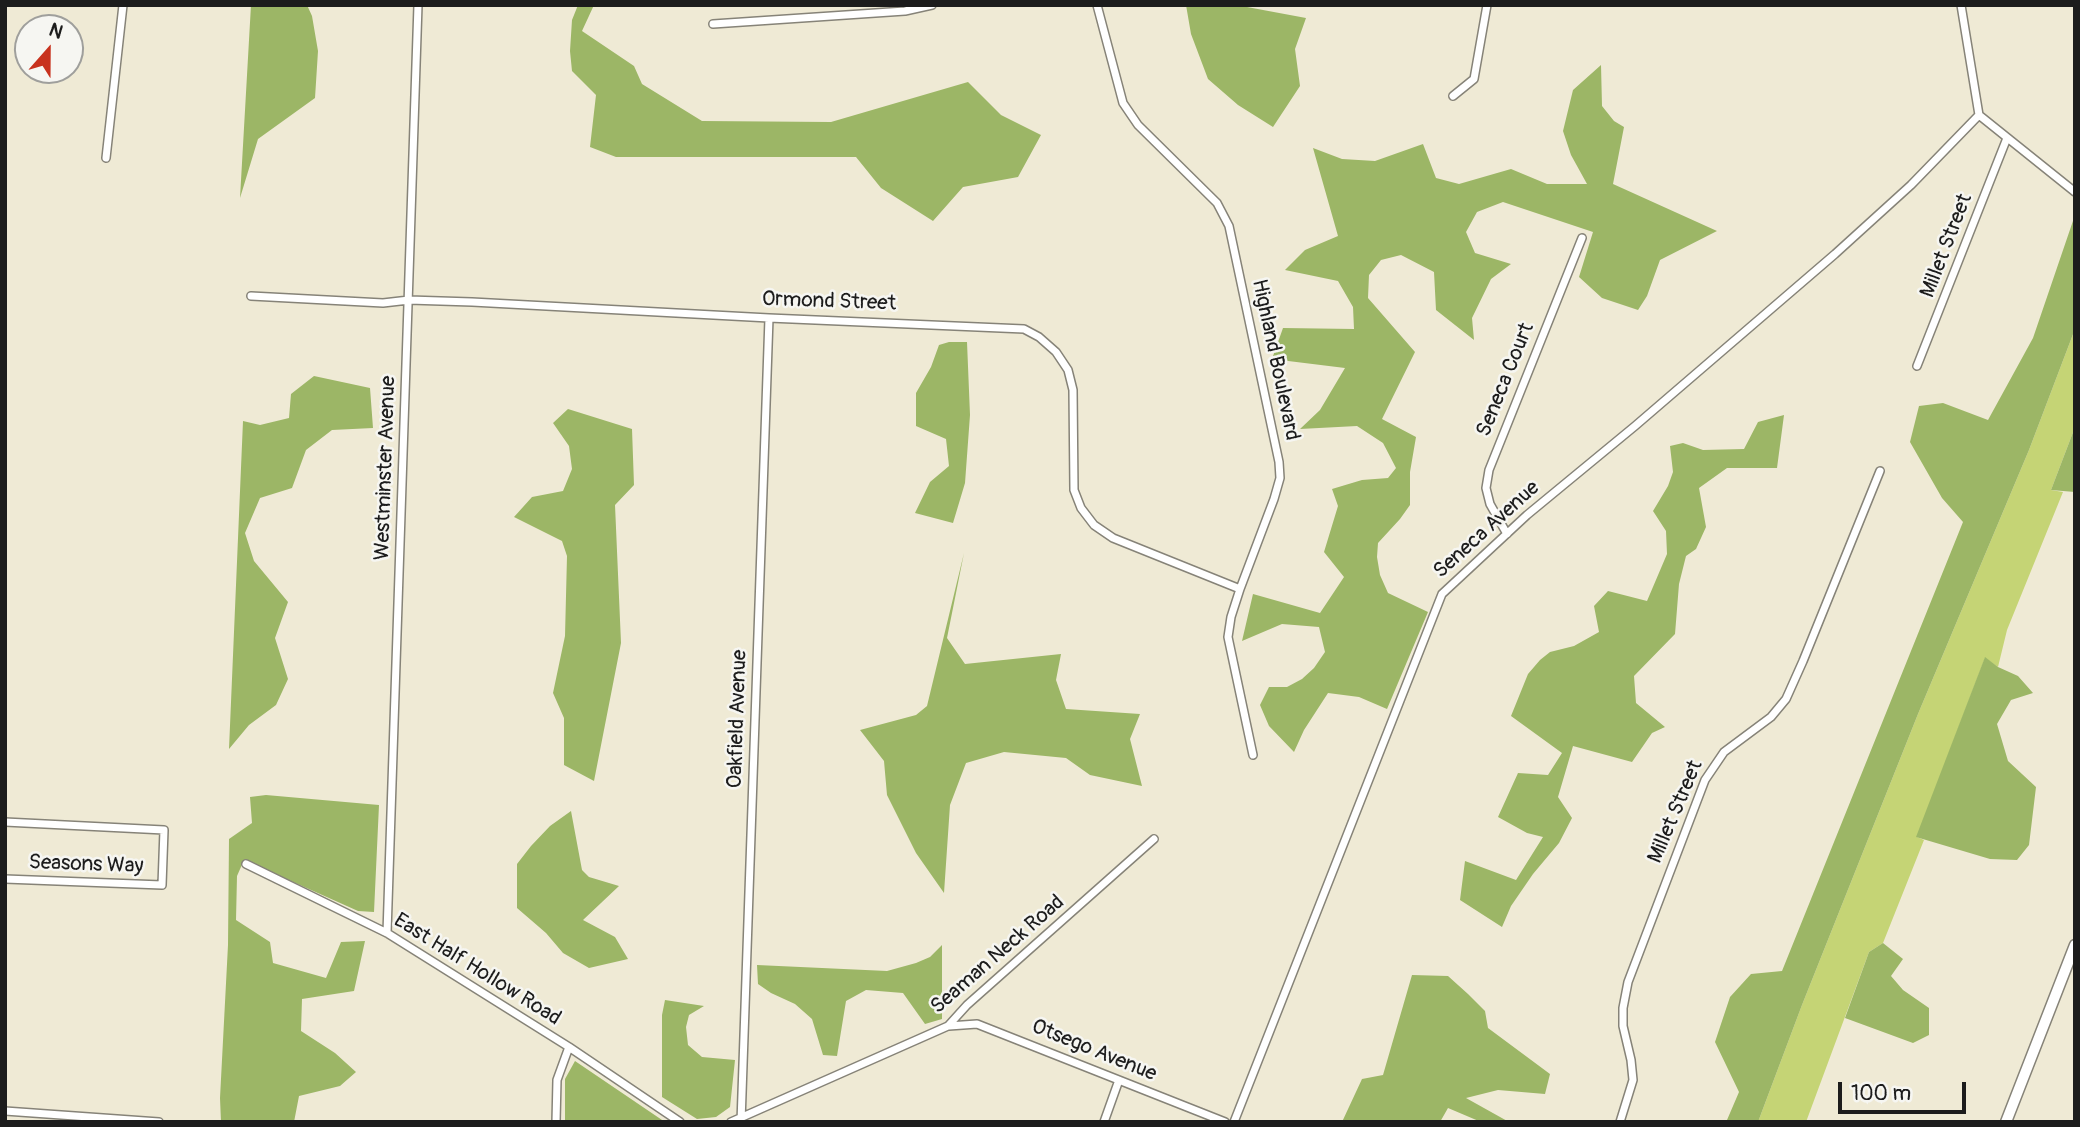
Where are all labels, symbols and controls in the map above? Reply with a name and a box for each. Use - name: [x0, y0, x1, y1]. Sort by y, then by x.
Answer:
- north arrow: [14, 14, 84, 84]
- text: N: [45, 18, 66, 45]
- street label: Millet Street: [1916, 191, 1978, 301]
- street label: Highland Boulevard: [1246, 277, 1304, 443]
- street label: Ormond Street: [761, 287, 897, 317]
- street label: Seneca Court: [1472, 320, 1540, 440]
- street label: Westminster Avenue: [370, 375, 402, 561]
- street label: Seneca Avenue: [1429, 476, 1545, 584]
- street label: Oakfield Avenue: [723, 649, 753, 789]
- street label: Millet Street: [1643, 757, 1709, 867]
- street label: Seasons Way: [28, 850, 144, 880]
- street label: Seaman Neck Road: [926, 890, 1070, 1020]
- street label: East Half Hollow Road: [389, 908, 565, 1032]
- street label: Otsego Avenue: [1028, 1015, 1160, 1087]
- scale bar: [1842, 1068, 1970, 1112]
- text: 100 m: [1851, 1080, 1911, 1107]

